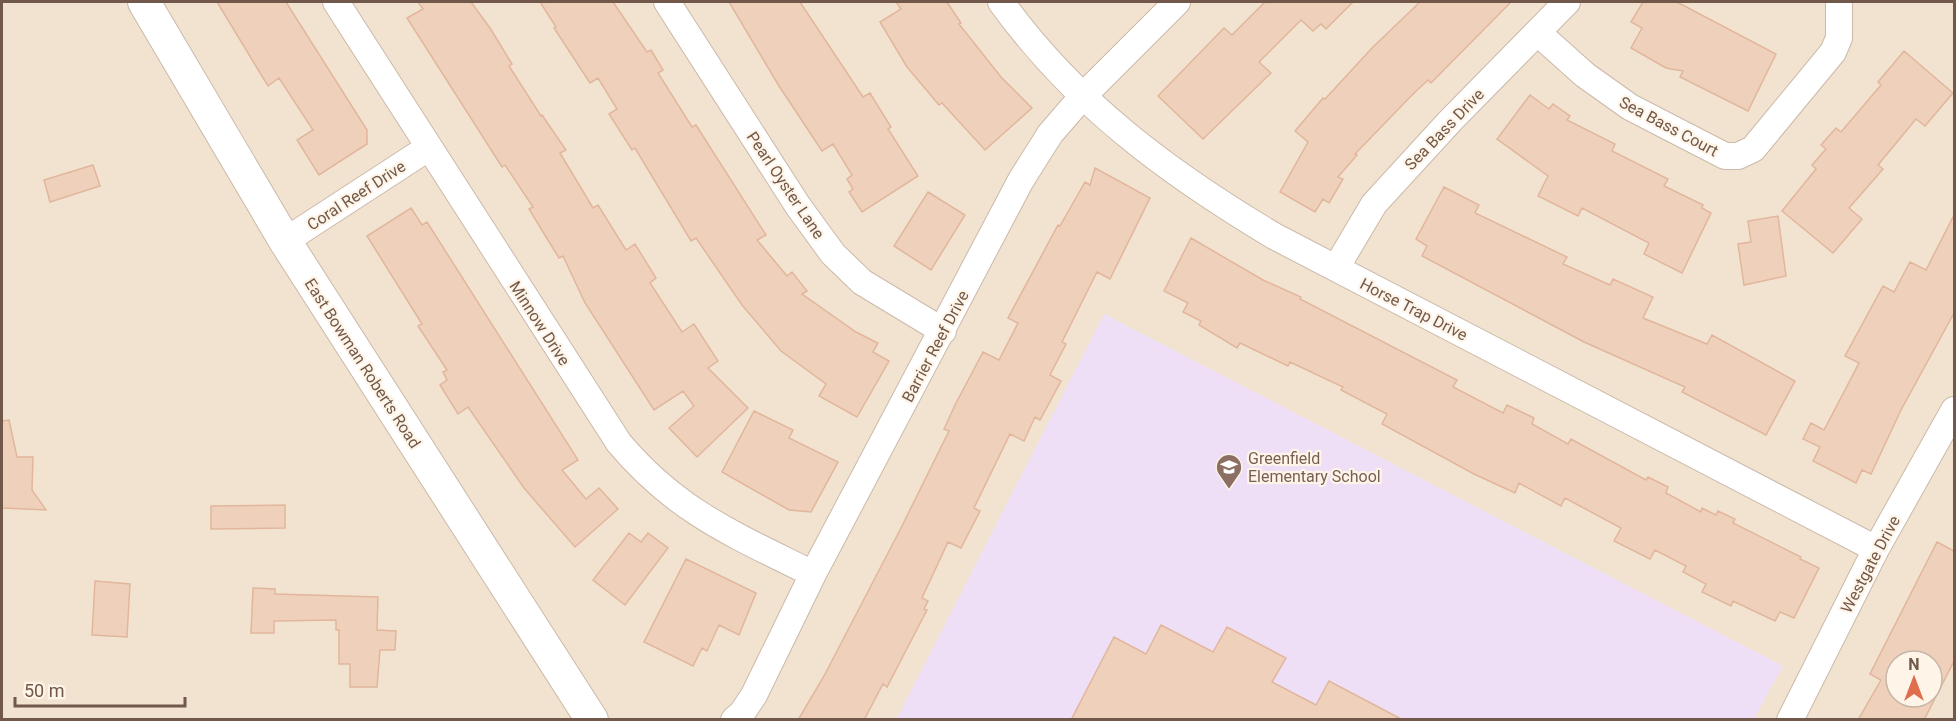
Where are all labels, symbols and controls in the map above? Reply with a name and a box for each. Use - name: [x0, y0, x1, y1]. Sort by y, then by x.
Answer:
- street label: Sea Bass Drive: [1401, 85, 1488, 174]
- street label: Sea Bass Court: [1616, 92, 1721, 160]
- street label: Pearl Oyster Lane: [743, 128, 828, 242]
- street label: Coral Reef Drive: [303, 157, 409, 234]
- street label: Horse Trap Drive: [1357, 274, 1471, 345]
- street label: East Bowman Roberts Road: [301, 275, 425, 452]
- street label: Minnow Drive: [505, 278, 574, 369]
- street label: Barrier Reef Drive: [898, 287, 973, 405]
- place label: Greenfield Elementary School: [1248, 449, 1381, 486]
- school or university icon: Greenfield Elementary School: [1214, 452, 1244, 490]
- street label: Westgate Drive: [1837, 512, 1904, 616]
- north arrow: [1884, 649, 1944, 709]
- text: N: [1908, 655, 1920, 674]
- scale bar: [15, 670, 184, 708]
- text: 50 m: [24, 680, 64, 701]

